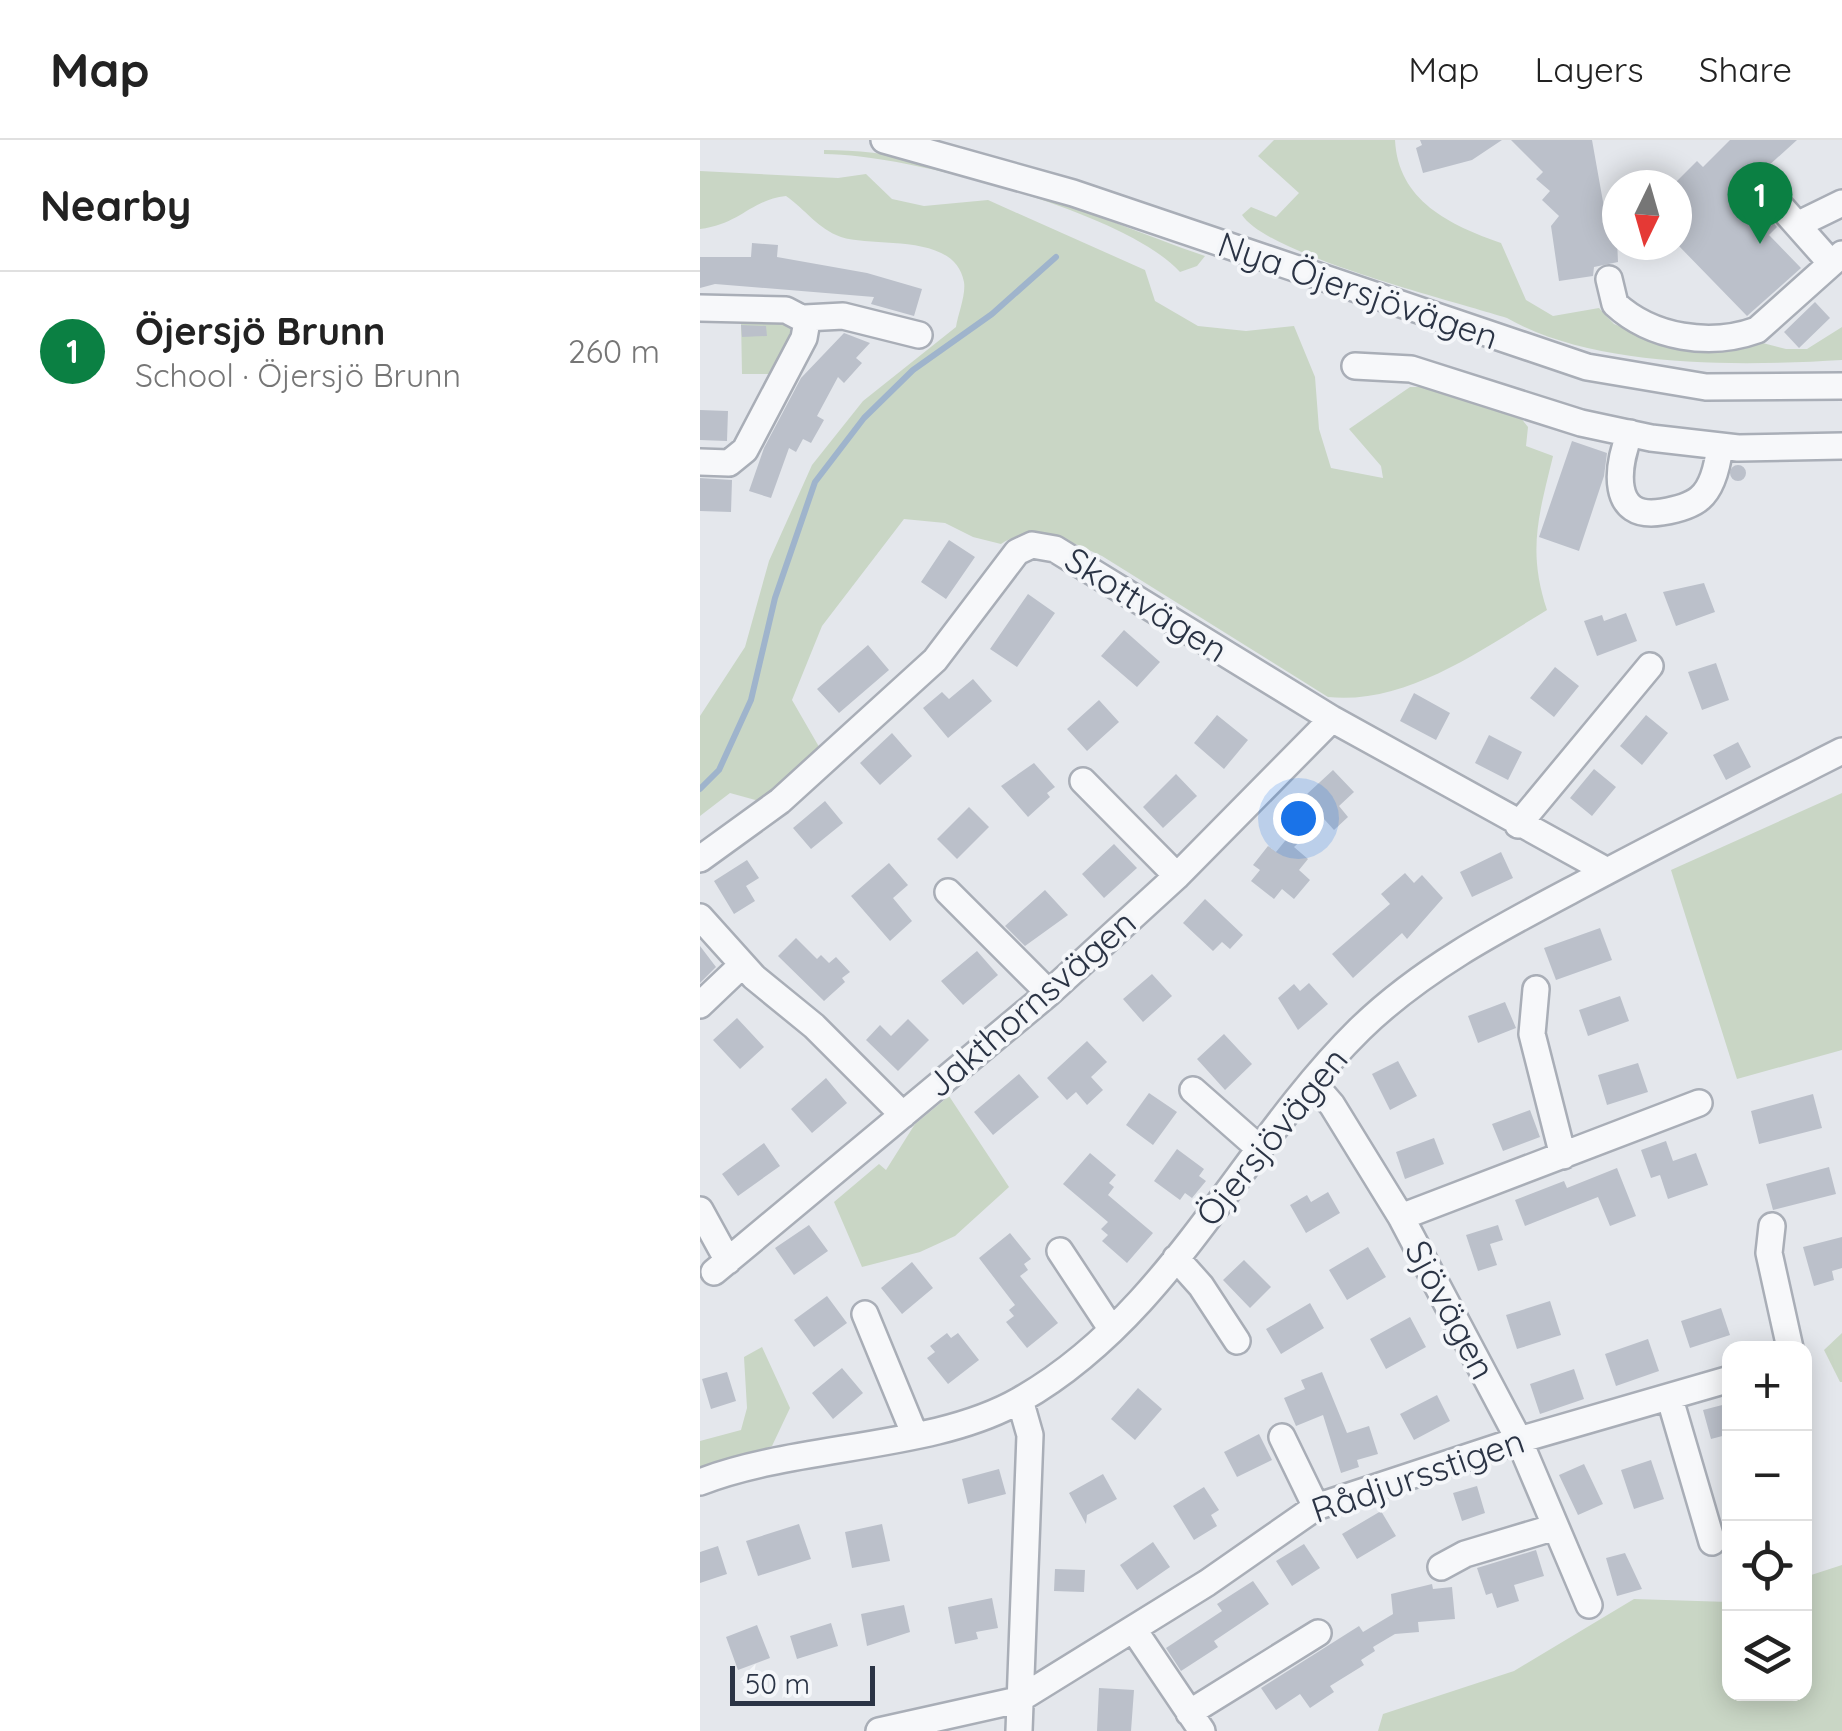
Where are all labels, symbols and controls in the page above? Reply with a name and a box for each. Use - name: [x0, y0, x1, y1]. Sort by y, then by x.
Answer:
- text: Map: [50, 39, 150, 99]
- text: Map: [1408, 47, 1480, 91]
- text: Layers: [1535, 47, 1644, 91]
- text: Share: [1699, 47, 1792, 91]
- pin: 1: [1728, 162, 1792, 244]
- north arrow: [1602, 170, 1692, 260]
- text: Nearby: [40, 179, 191, 232]
- street label: Nya Öjersjövägen: [1213, 222, 1504, 359]
- text: Öjersjö Brunn: [135, 307, 385, 355]
- text: 1: [66, 331, 79, 371]
- text: 260 m: [568, 331, 660, 371]
- text: School · Öjersjö Brunn: [135, 355, 461, 395]
- street label: Skottvägen: [1057, 537, 1236, 671]
- your location: [1273, 793, 1324, 844]
- street label: Jakthornsvägen: [916, 900, 1144, 1106]
- street label: Öjersjövägen: [1186, 1038, 1357, 1235]
- street label: Sjövägen: [1396, 1233, 1506, 1386]
- map controls: [1722, 1341, 1812, 1701]
- button: +: [1722, 1341, 1812, 1431]
- street label: Rådjursstigen: [1305, 1418, 1530, 1532]
- button: −: [1722, 1431, 1812, 1521]
- button: locate: [1722, 1521, 1812, 1611]
- button: layers: [1722, 1611, 1812, 1701]
- scale bar: [730, 1661, 875, 1706]
- text: 50 m: [745, 1666, 810, 1701]

